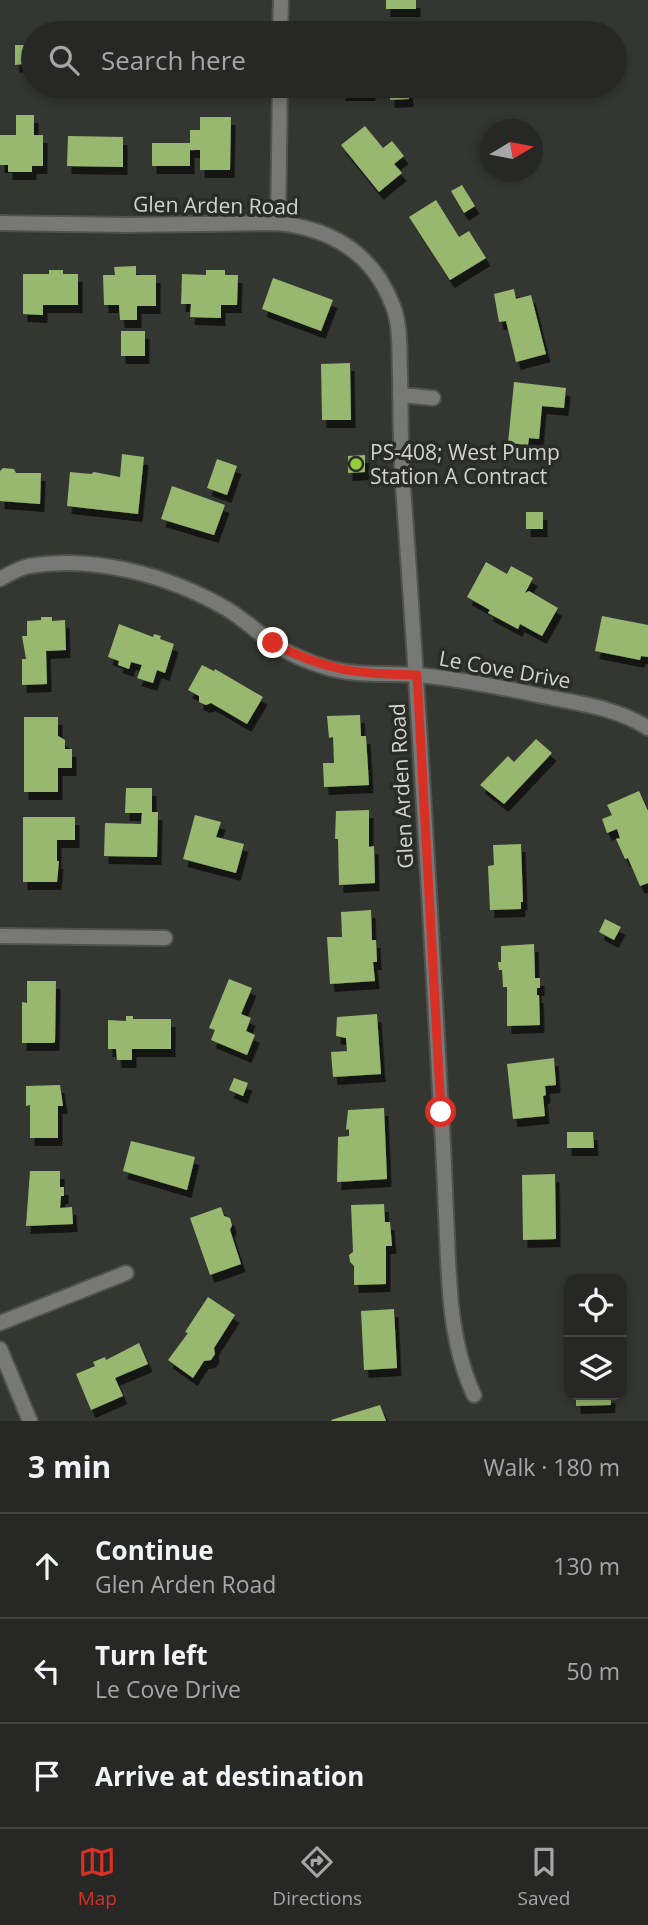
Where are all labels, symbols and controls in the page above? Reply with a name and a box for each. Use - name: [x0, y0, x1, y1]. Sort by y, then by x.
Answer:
- search box: [21, 21, 627, 98]
- icon: search: [45, 41, 83, 79]
- text: Search here: [101, 42, 246, 78]
- north arrow: [480, 119, 543, 182]
- street label: Glen Arden Road: [133, 190, 299, 220]
- place label: PS-408; West Pump Station A Contract: [370, 438, 560, 490]
- marker: PS-408; West Pump Station A Contract: [348, 456, 364, 472]
- route end: [257, 627, 288, 658]
- street label: Le Cove Drive: [437, 644, 573, 694]
- street label: Glen Arden Road: [383, 703, 419, 869]
- route start: [425, 1096, 456, 1127]
- map controls: [564, 1274, 627, 1400]
- button: locate: [564, 1274, 627, 1337]
- button: layers: [564, 1337, 627, 1400]
- text: 3 min: [28, 1446, 111, 1487]
- text: Walk · 180 m: [483, 1451, 620, 1483]
- text: Continue: [95, 1532, 214, 1568]
- icon: ahead: [28, 1547, 66, 1585]
- text: 130 m: [553, 1550, 620, 1582]
- text: Glen Arden Road: [95, 1568, 276, 1600]
- text: Turn left: [95, 1637, 207, 1673]
- icon: left: [28, 1652, 66, 1690]
- text: 50 m: [566, 1655, 620, 1687]
- text: Le Cove Drive: [95, 1673, 241, 1705]
- icon: arrive: [28, 1757, 66, 1795]
- text: Arrive at destination: [95, 1758, 364, 1794]
- tab: Map: [78, 1843, 117, 1911]
- tab: Directions: [272, 1843, 362, 1911]
- tab: Saved: [518, 1843, 570, 1911]

